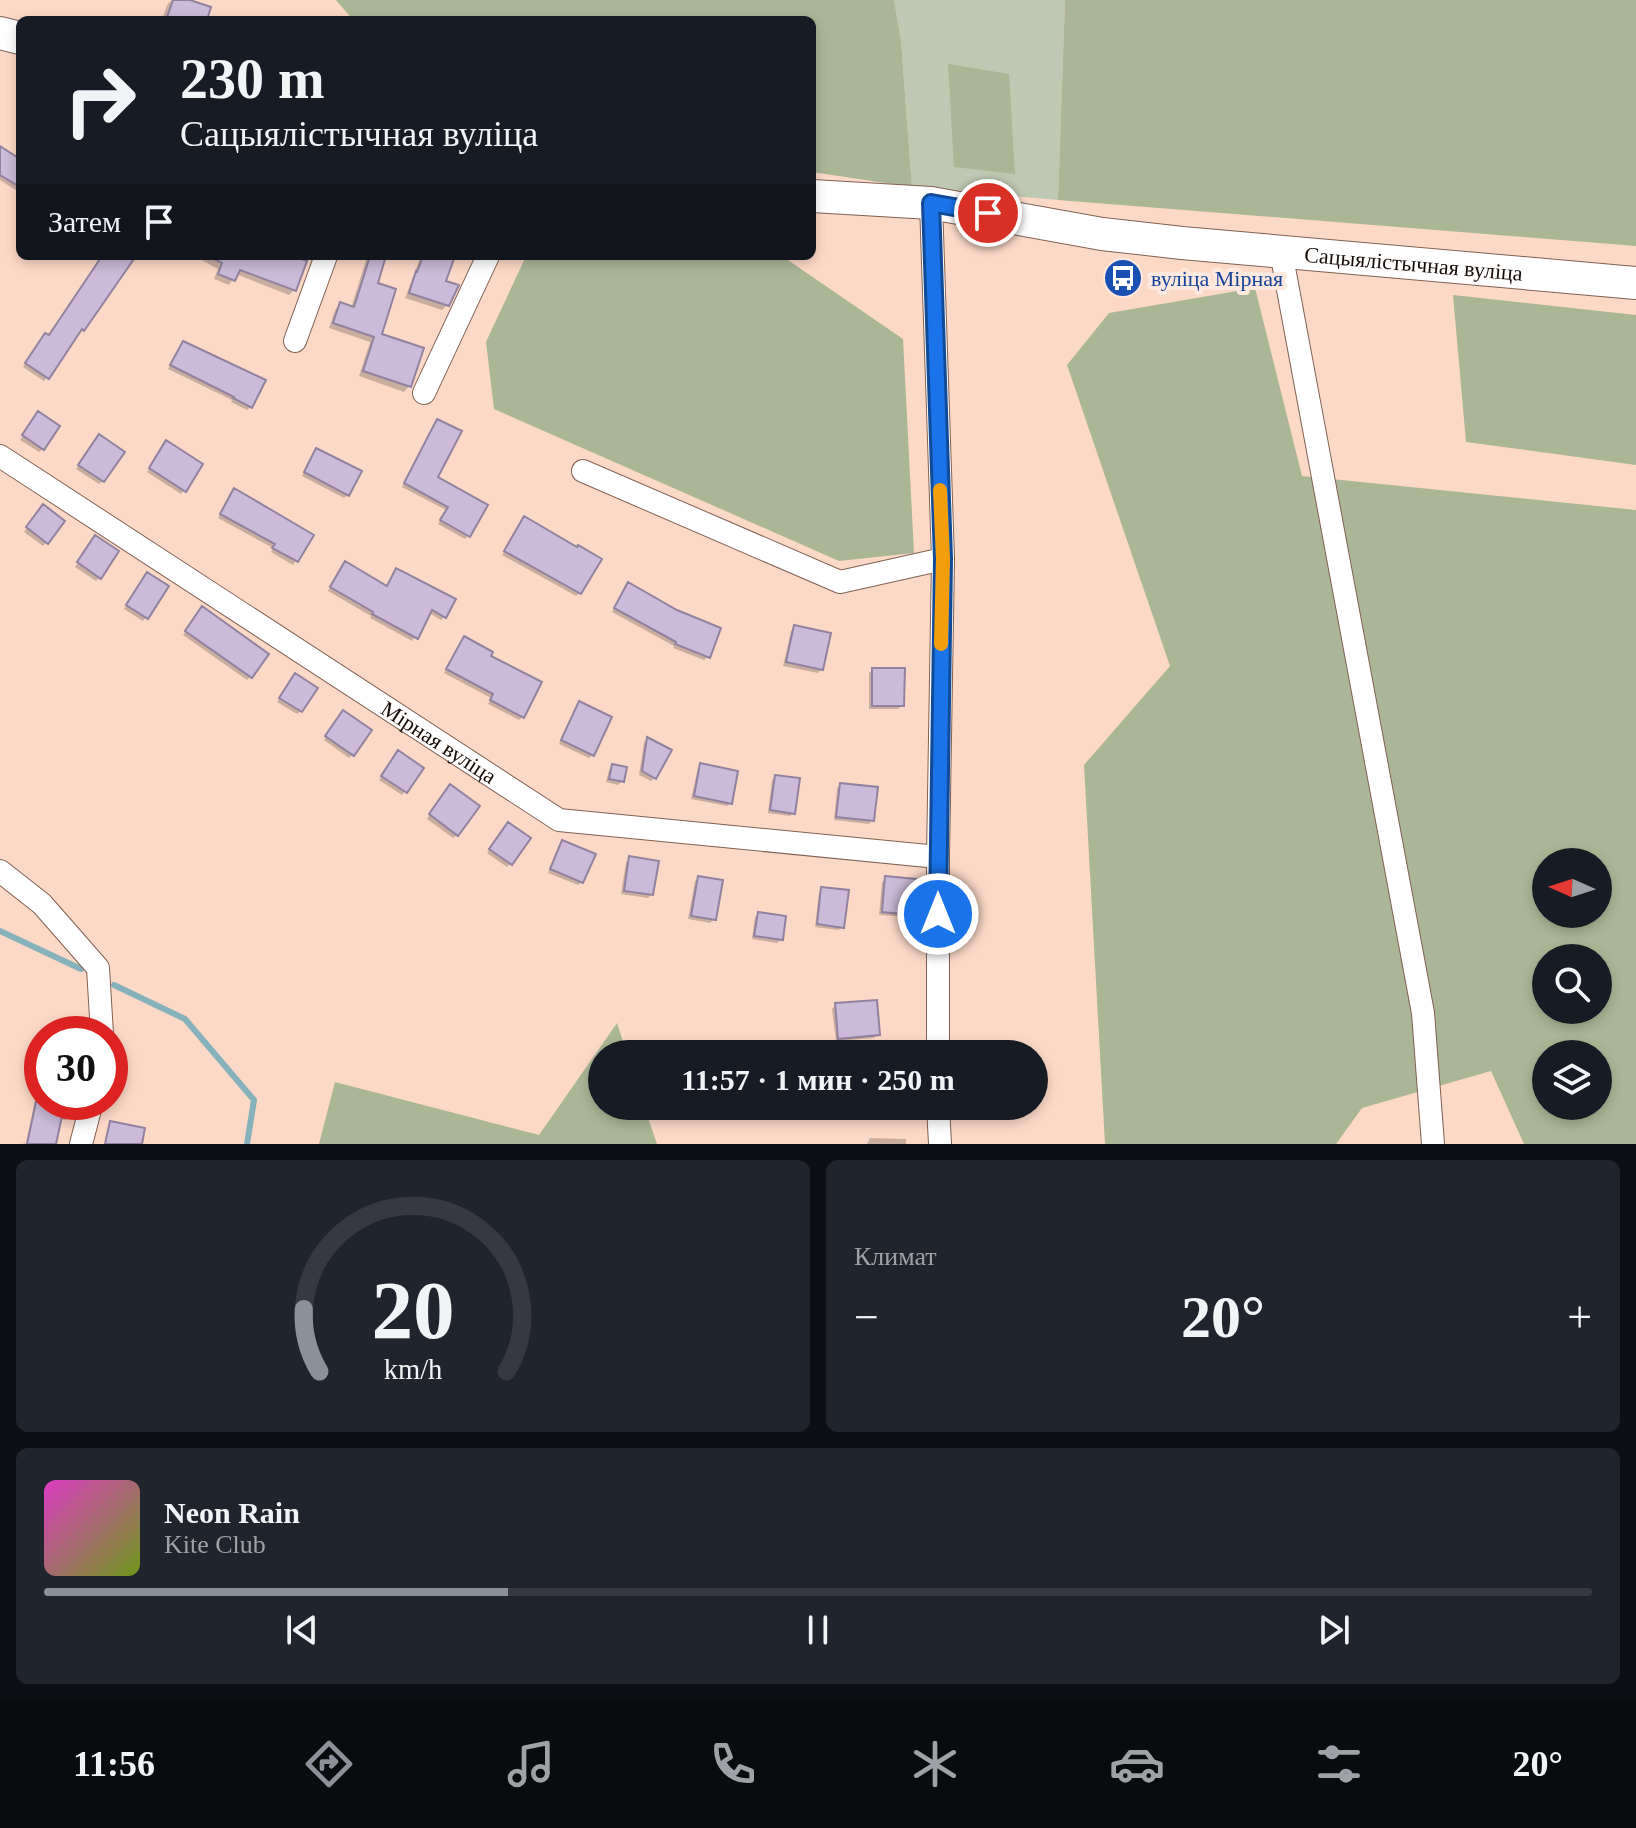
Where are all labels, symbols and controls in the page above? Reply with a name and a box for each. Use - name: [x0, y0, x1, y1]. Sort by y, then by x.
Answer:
- icon: right: [48, 48, 152, 152]
- text: 230 m: [180, 48, 325, 110]
- text: Сацыялістычная вуліца: [180, 114, 538, 154]
- pin: [954, 179, 1022, 247]
- icon: arrive: [966, 191, 1010, 235]
- icon: arrive: [137, 200, 181, 244]
- text: Затем: [48, 205, 121, 238]
- street label: Сацыялістычная вуліца: [1303, 242, 1524, 286]
- bus stop icon: вуліца Мірная: [1102, 257, 1144, 299]
- place label: вуліца Мірная: [1151, 266, 1283, 291]
- street label: Мірная вуліца: [377, 696, 501, 789]
- north arrow: [1532, 848, 1612, 928]
- map controls: [1532, 848, 1612, 1120]
- position arrow: [896, 872, 980, 956]
- button: search: [1532, 944, 1612, 1024]
- speed limit sign: 30: [24, 1016, 128, 1120]
- button: layers: [1532, 1040, 1612, 1120]
- text: 11:57 · 1 мин · 250 m: [681, 1063, 955, 1096]
- text: Климат: [854, 1242, 937, 1271]
- text: 20: [371, 1264, 455, 1356]
- text: 20°: [1181, 1284, 1265, 1350]
- text: −: [854, 1293, 879, 1342]
- text: +: [1567, 1293, 1592, 1342]
- text: km/h: [384, 1354, 442, 1385]
- text: Neon Rain: [164, 1496, 300, 1529]
- text: Kite Club: [164, 1530, 266, 1559]
- icon: previous: [280, 1608, 324, 1652]
- icon: pause: [796, 1608, 840, 1652]
- icon: next: [1312, 1608, 1356, 1652]
- icon: directions: [301, 1736, 357, 1792]
- icon: music: [503, 1736, 559, 1792]
- icon: phone: [705, 1736, 761, 1792]
- icon: climate: [907, 1736, 963, 1792]
- icon: car: [1109, 1736, 1165, 1792]
- icon: filters: [1311, 1736, 1367, 1792]
- text: 11:56: [73, 1744, 155, 1784]
- text: 20°: [1513, 1744, 1563, 1784]

